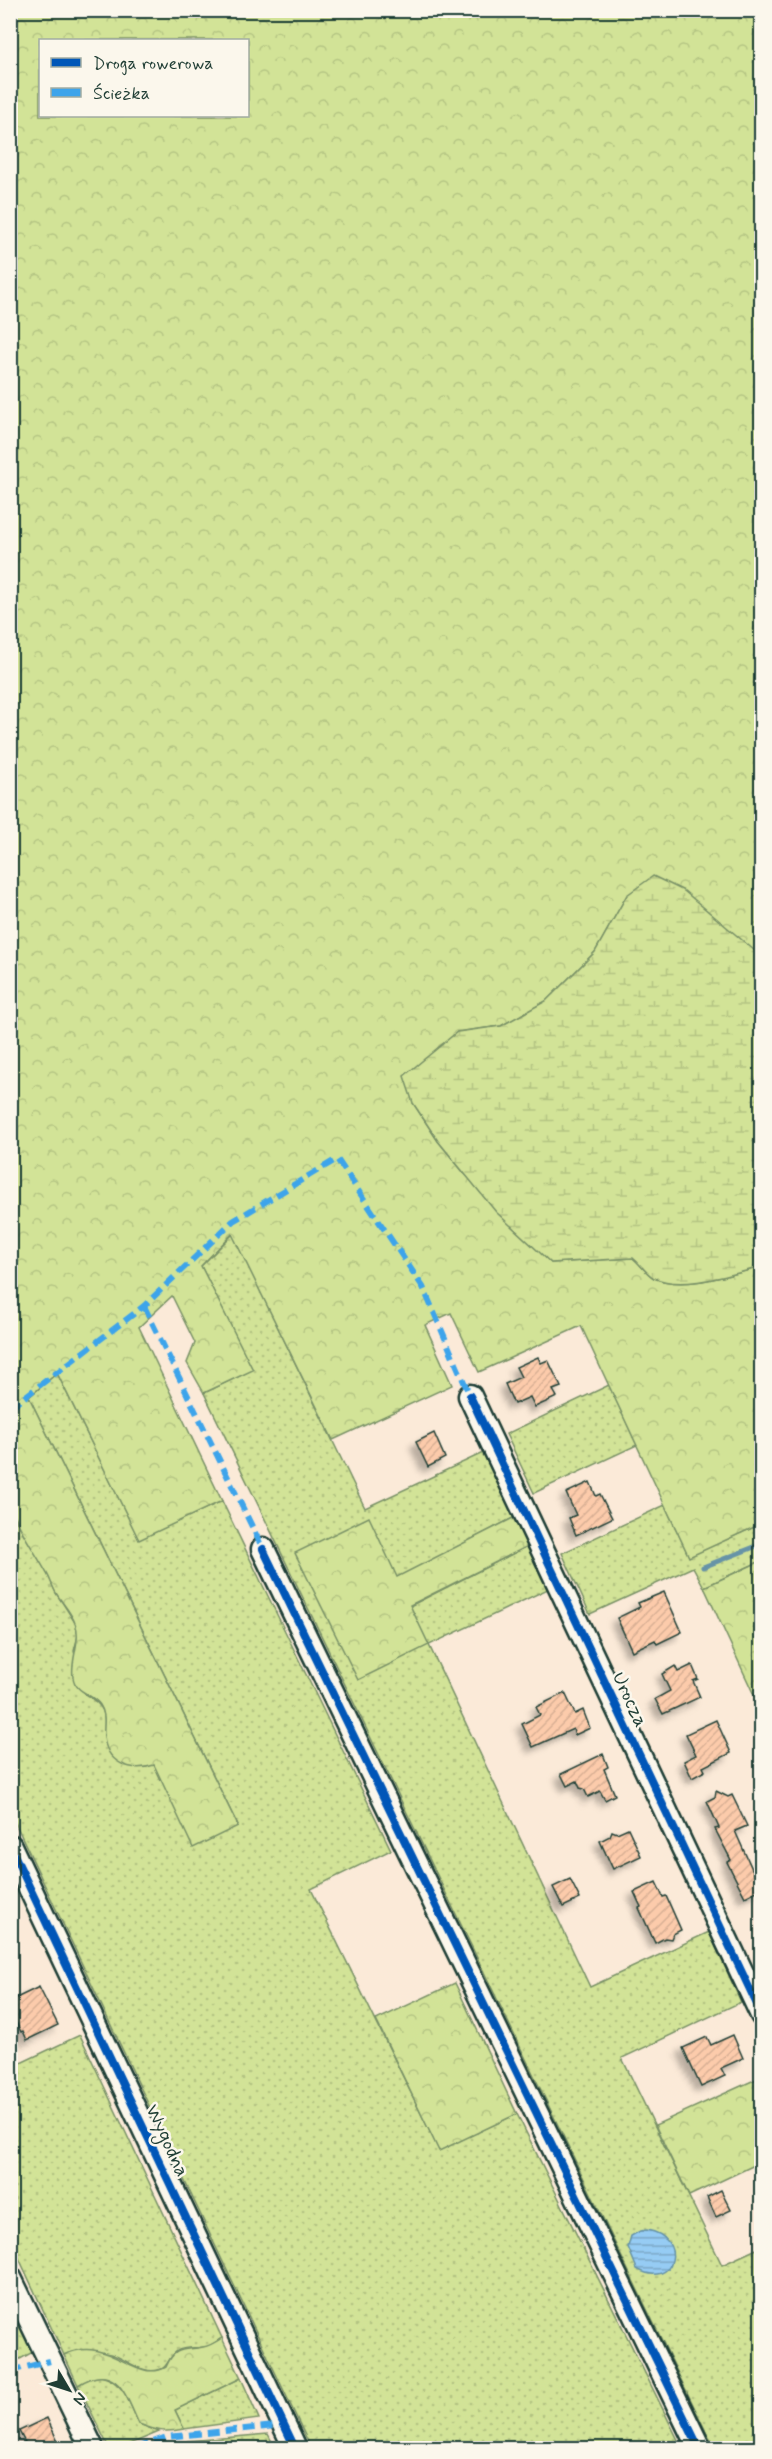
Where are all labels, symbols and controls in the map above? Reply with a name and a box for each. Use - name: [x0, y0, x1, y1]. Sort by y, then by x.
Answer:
- legend: [39, 39, 249, 117]
- text: Droga rowerowa: [93, 52, 213, 76]
- text: Ścieżka: [93, 82, 150, 106]
- street label: Urocza: [605, 1668, 654, 1732]
- street label: Wygodna: [137, 2100, 195, 2182]
- north arrow: [39, 2360, 99, 2420]
- text: N: [68, 2388, 91, 2409]

